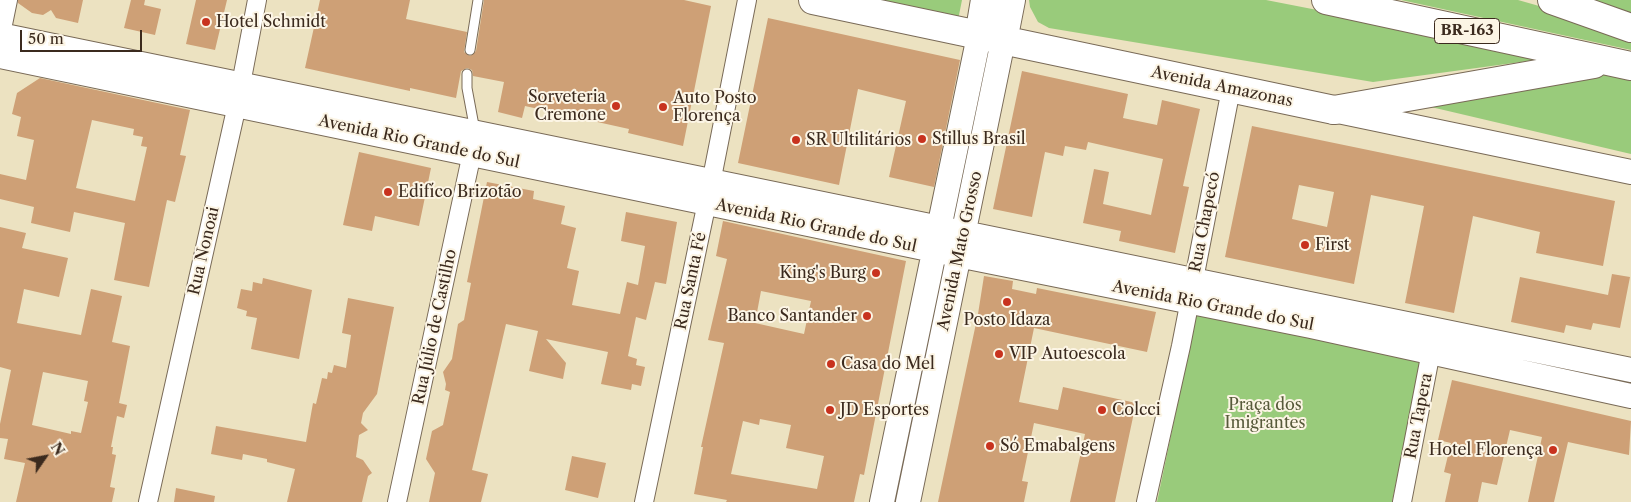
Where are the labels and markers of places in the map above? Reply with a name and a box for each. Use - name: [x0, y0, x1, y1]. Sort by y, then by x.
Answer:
- place label: Hotel Schmidt: [216, 12, 326, 32]
- marker: Hotel Schmidt: [200, 16, 212, 28]
- place label: Sorveteria Cremone: [528, 87, 606, 125]
- place label: Auto Posto Florença: [673, 88, 757, 126]
- marker: Sorveteria Cremone: [610, 100, 622, 112]
- marker: Auto Posto Florença: [657, 101, 669, 113]
- place label: Stillus Brasil: [932, 129, 1026, 149]
- place label: SR Ultilitários: [806, 130, 911, 150]
- marker: Stillus Brasil: [916, 133, 928, 145]
- marker: SR Ultilitários: [790, 134, 802, 146]
- place label: Edifíco Brizotão: [398, 182, 522, 202]
- marker: Edifíco Brizotão: [382, 186, 394, 198]
- place label: First: [1315, 235, 1349, 255]
- marker: First: [1299, 239, 1311, 251]
- place label: King's Burg: [780, 263, 866, 283]
- marker: King's Burg: [870, 267, 882, 279]
- marker: Posto Idaza: [1001, 296, 1013, 308]
- place label: Banco Santander: [727, 306, 857, 326]
- marker: Banco Santander: [861, 310, 873, 322]
- place label: Posto Idaza: [963, 310, 1051, 330]
- place label: VIP Autoescola: [1009, 344, 1126, 364]
- marker: VIP Autoescola: [993, 348, 1005, 360]
- place label: Casa do Mel: [841, 354, 935, 374]
- marker: Casa do Mel: [825, 358, 837, 370]
- place label: JD Esportes: [840, 400, 929, 420]
- place label: Colcci: [1112, 400, 1161, 420]
- marker: JD Esportes: [824, 404, 836, 416]
- marker: Colcci: [1096, 404, 1108, 416]
- place label: Só Emabalgens: [1000, 436, 1115, 456]
- marker: Só Emabalgens: [984, 440, 996, 452]
- place label: Hotel Florença: [1429, 440, 1543, 460]
- marker: Hotel Florença: [1547, 444, 1559, 456]

